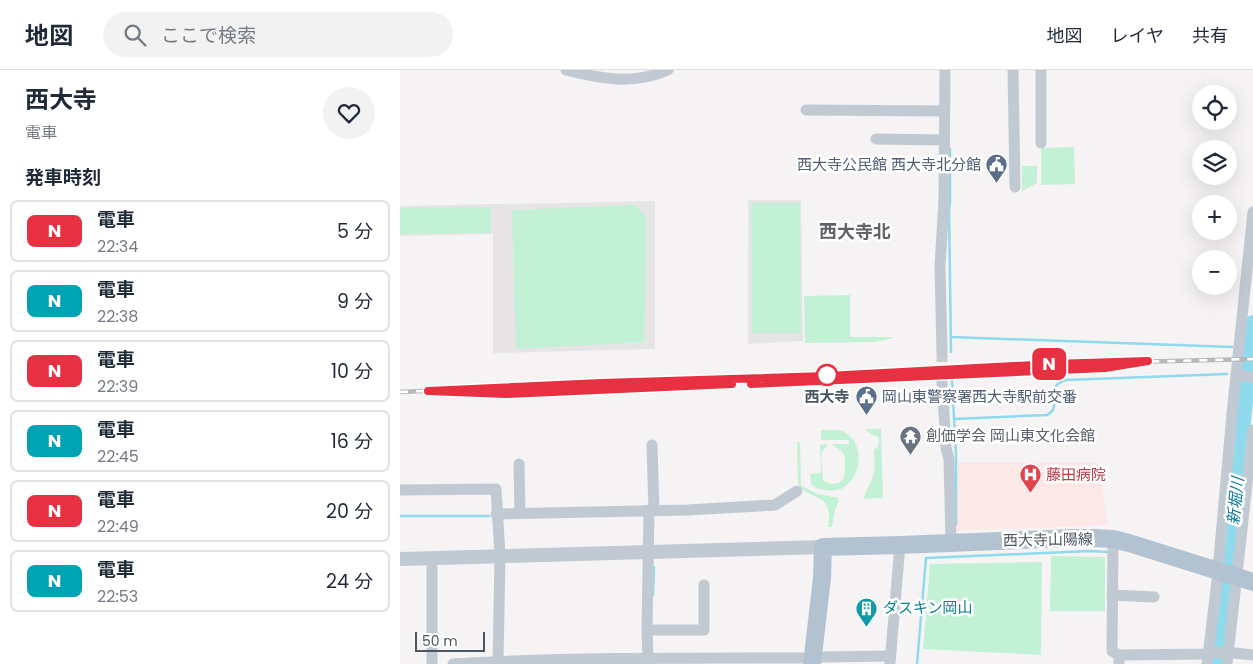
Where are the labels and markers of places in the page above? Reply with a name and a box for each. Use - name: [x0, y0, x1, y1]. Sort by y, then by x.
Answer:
- public building icon: 西大寺公民館 西大寺北分館: [985, 153, 1009, 184]
- place label: 西大寺公民館 西大寺北分館: [797, 154, 981, 175]
- marker: 西大寺: [816, 364, 838, 386]
- public building icon: 岡山東警察署西大寺駅前交番: [854, 385, 878, 416]
- place label: 西大寺: [804, 386, 850, 407]
- place label: 岡山東警察署西大寺駅前交番: [882, 386, 1077, 407]
- temple icon: 創価学会 岡山東文化会館: [898, 424, 922, 455]
- place label: 創価学会 岡山東文化会館: [926, 425, 1095, 446]
- hospital icon: 藤田病院: [1018, 463, 1042, 494]
- place label: 藤田病院: [1046, 464, 1106, 485]
- building icon: ダスキン岡山: [855, 596, 879, 627]
- place label: ダスキン岡山: [883, 597, 973, 618]

